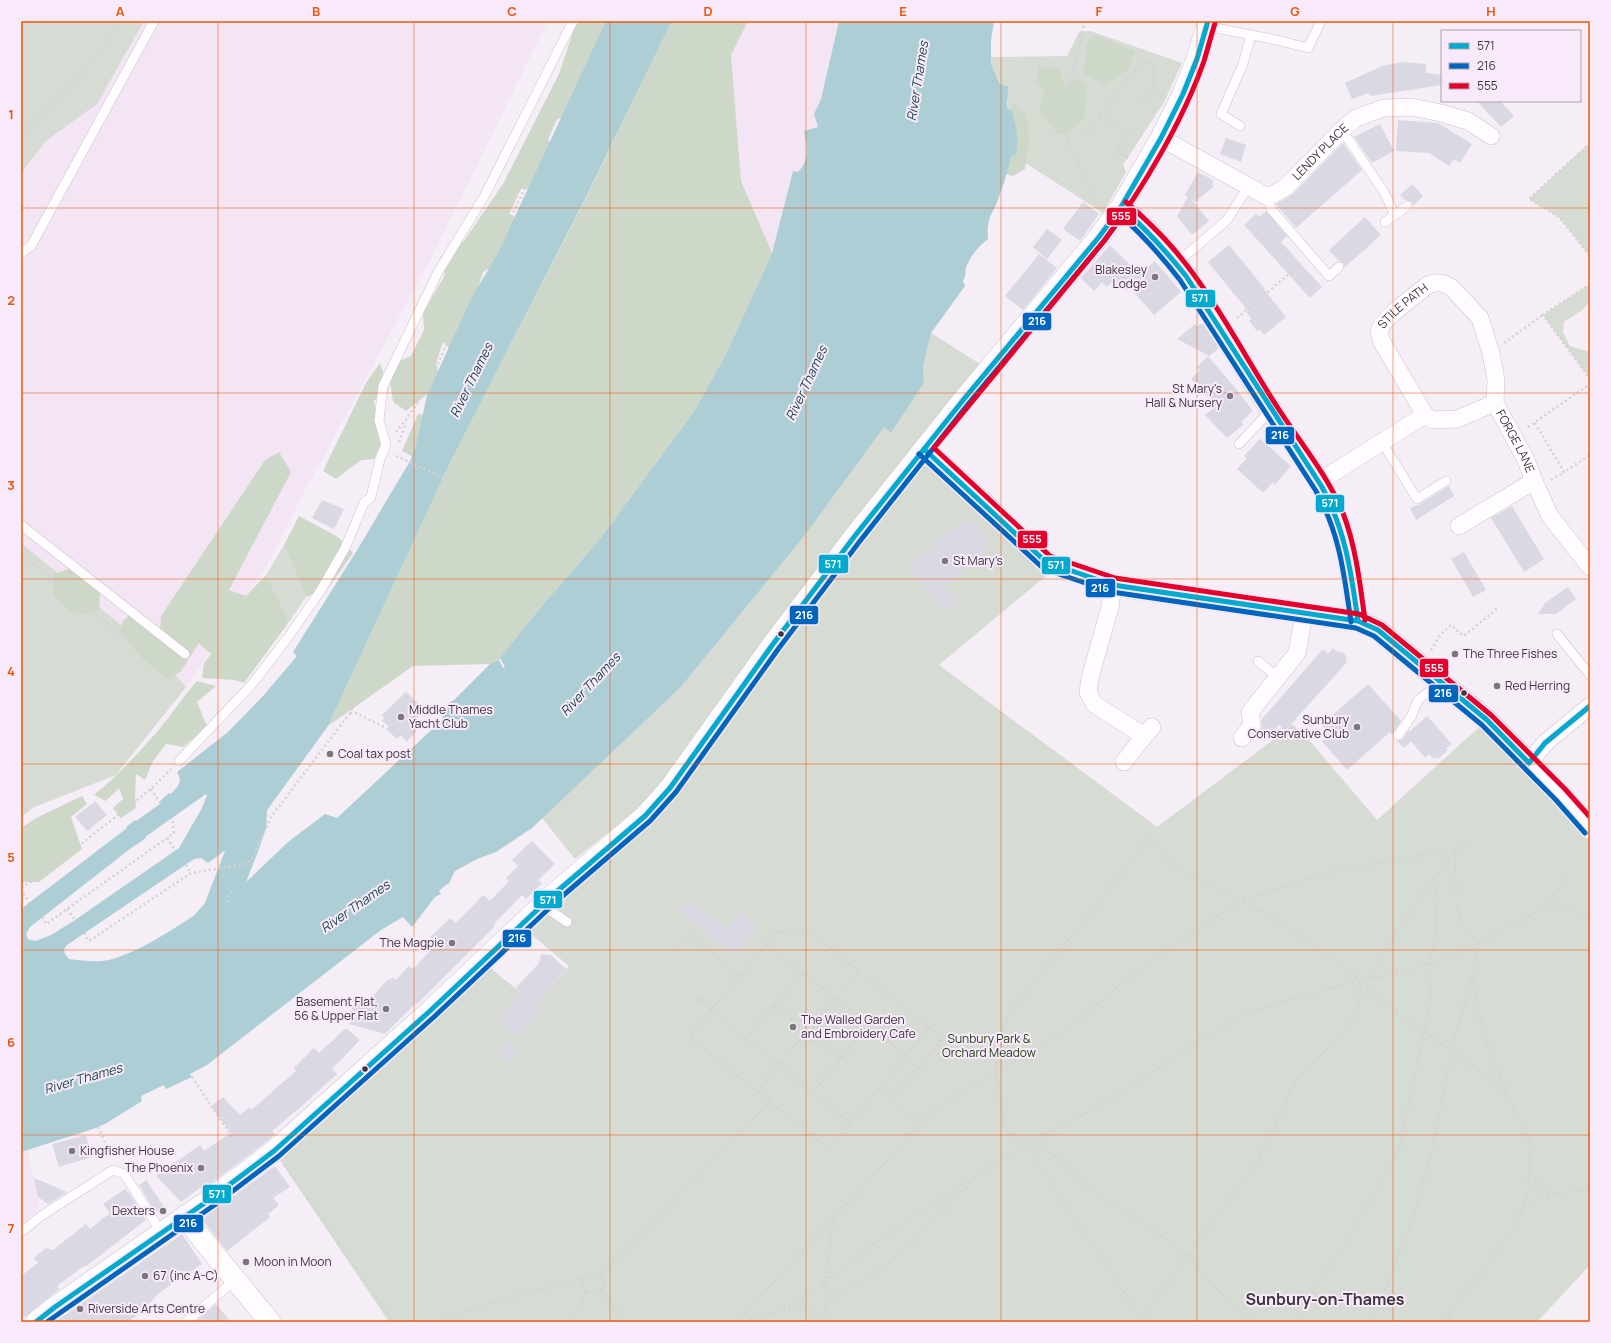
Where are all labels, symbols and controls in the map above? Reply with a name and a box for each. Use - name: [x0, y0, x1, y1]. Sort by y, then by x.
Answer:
- text: A: [116, 2, 125, 20]
- text: B: [312, 2, 320, 20]
- text: C: [507, 2, 517, 20]
- text: D: [703, 2, 713, 20]
- text: E: [899, 2, 907, 20]
- text: F: [1096, 2, 1103, 20]
- text: G: [1290, 2, 1300, 20]
- text: H: [1486, 2, 1496, 20]
- legend: [1441, 30, 1581, 102]
- text: 571: [1477, 37, 1495, 54]
- water label: River Thames: [902, 39, 932, 122]
- text: 216: [1477, 57, 1496, 74]
- text: 555: [1477, 77, 1498, 94]
- text: 1: [8, 105, 14, 123]
- street label: LENDY PLACE: [1288, 119, 1352, 184]
- line badge: 555: [1106, 207, 1137, 226]
- text: 555: [1111, 208, 1131, 223]
- place label: Blakesley Lodge: [1095, 261, 1148, 292]
- marker: Blakesley Lodge: [1150, 272, 1160, 282]
- street label: STILE PATH: [1373, 279, 1431, 332]
- line badge: 571: [1185, 289, 1216, 308]
- text: 571: [1191, 290, 1209, 305]
- text: 2: [7, 291, 15, 309]
- line badge: 216: [1022, 312, 1052, 331]
- text: 216: [1028, 313, 1046, 328]
- water label: River Thames: [445, 339, 497, 420]
- water label: River Thames: [781, 342, 832, 423]
- place label: St Mary's Hall & Nursery: [1146, 380, 1223, 411]
- marker: St Mary's Hall & Nursery: [1225, 391, 1235, 401]
- street label: FORGE LANE: [1492, 407, 1539, 475]
- line badge: 216: [1265, 426, 1295, 445]
- text: 216: [1271, 427, 1289, 442]
- text: 3: [7, 476, 15, 494]
- line badge: 571: [1315, 494, 1345, 513]
- text: 571: [1321, 495, 1339, 510]
- line badge: 555: [1017, 530, 1048, 549]
- text: 555: [1022, 531, 1042, 546]
- place label: St Mary's: [953, 552, 1003, 569]
- line badge: 571: [818, 554, 849, 574]
- text: 571: [824, 556, 842, 571]
- marker: St Mary's: [940, 556, 950, 566]
- line badge: 571: [1041, 556, 1071, 575]
- text: 571: [1047, 557, 1065, 572]
- line badge: 216: [1085, 578, 1116, 598]
- text: 216: [1091, 580, 1109, 595]
- line badge: 216: [789, 605, 819, 625]
- text: 216: [795, 607, 813, 622]
- unlabelled marker: [776, 629, 786, 639]
- place label: The Three Fishes: [1463, 645, 1557, 662]
- water label: River Thames: [556, 648, 625, 720]
- marker: The Three Fishes: [1450, 649, 1460, 659]
- line badge: 555: [1419, 658, 1449, 678]
- text: 555: [1424, 660, 1444, 675]
- text: 4: [7, 662, 15, 680]
- place label: Red Herring: [1505, 677, 1570, 694]
- marker: Red Herring: [1492, 681, 1502, 691]
- line badge: 216: [1428, 684, 1459, 703]
- text: 216: [1434, 685, 1452, 700]
- unlabelled marker: [1459, 688, 1469, 698]
- place label: Middle Thames Yacht Club: [409, 701, 493, 732]
- place label: Sunbury Conservative Club: [1248, 711, 1350, 742]
- marker: Middle Thames Yacht Club: [396, 712, 406, 722]
- marker: Sunbury Conservative Club: [1352, 722, 1362, 732]
- place label: Coal tax post: [338, 745, 411, 762]
- marker: Coal tax post: [325, 749, 335, 759]
- text: 5: [7, 848, 15, 866]
- water label: River Thames: [317, 875, 394, 936]
- line badge: 571: [533, 890, 563, 909]
- text: 571: [539, 892, 557, 907]
- line badge: 216: [502, 929, 532, 948]
- text: 216: [508, 930, 526, 945]
- place label: The Magpie: [380, 934, 444, 951]
- marker: The Magpie: [447, 938, 457, 948]
- place label: Basement Flat, 56 & Upper Flat: [294, 993, 378, 1024]
- marker: Basement Flat, 56 & Upper Flat: [381, 1004, 391, 1014]
- place label: The Walled Garden and Embroidery Cafe: [801, 1011, 916, 1042]
- marker: The Walled Garden and Embroidery Cafe: [788, 1022, 798, 1032]
- park label: Sunbury Park & Orchard Meadow: [942, 1030, 1036, 1061]
- text: 6: [7, 1033, 15, 1051]
- water label: River Thames: [42, 1058, 125, 1098]
- unlabelled marker: [360, 1064, 370, 1074]
- place label: Kingfisher House: [80, 1142, 174, 1159]
- marker: Kingfisher House: [67, 1146, 77, 1156]
- place label: The Phoenix: [125, 1159, 194, 1176]
- marker: The Phoenix: [196, 1163, 206, 1173]
- line badge: 571: [202, 1184, 232, 1204]
- text: 571: [208, 1186, 226, 1201]
- place label: Dexters: [112, 1202, 155, 1219]
- marker: Dexters: [158, 1206, 168, 1216]
- line badge: 216: [173, 1214, 204, 1233]
- text: 216: [179, 1215, 197, 1230]
- text: 7: [8, 1219, 15, 1237]
- place label: Moon in Moon: [254, 1253, 332, 1270]
- marker: Moon in Moon: [241, 1257, 251, 1267]
- place label: 67 (inc A-C): [153, 1267, 219, 1284]
- marker: 67 (inc A-C): [140, 1271, 150, 1281]
- district label: Sunbury-on-Thames: [1246, 1288, 1405, 1310]
- place label: Riverside Arts Centre: [88, 1300, 205, 1317]
- marker: Riverside Arts Centre: [75, 1304, 85, 1314]

